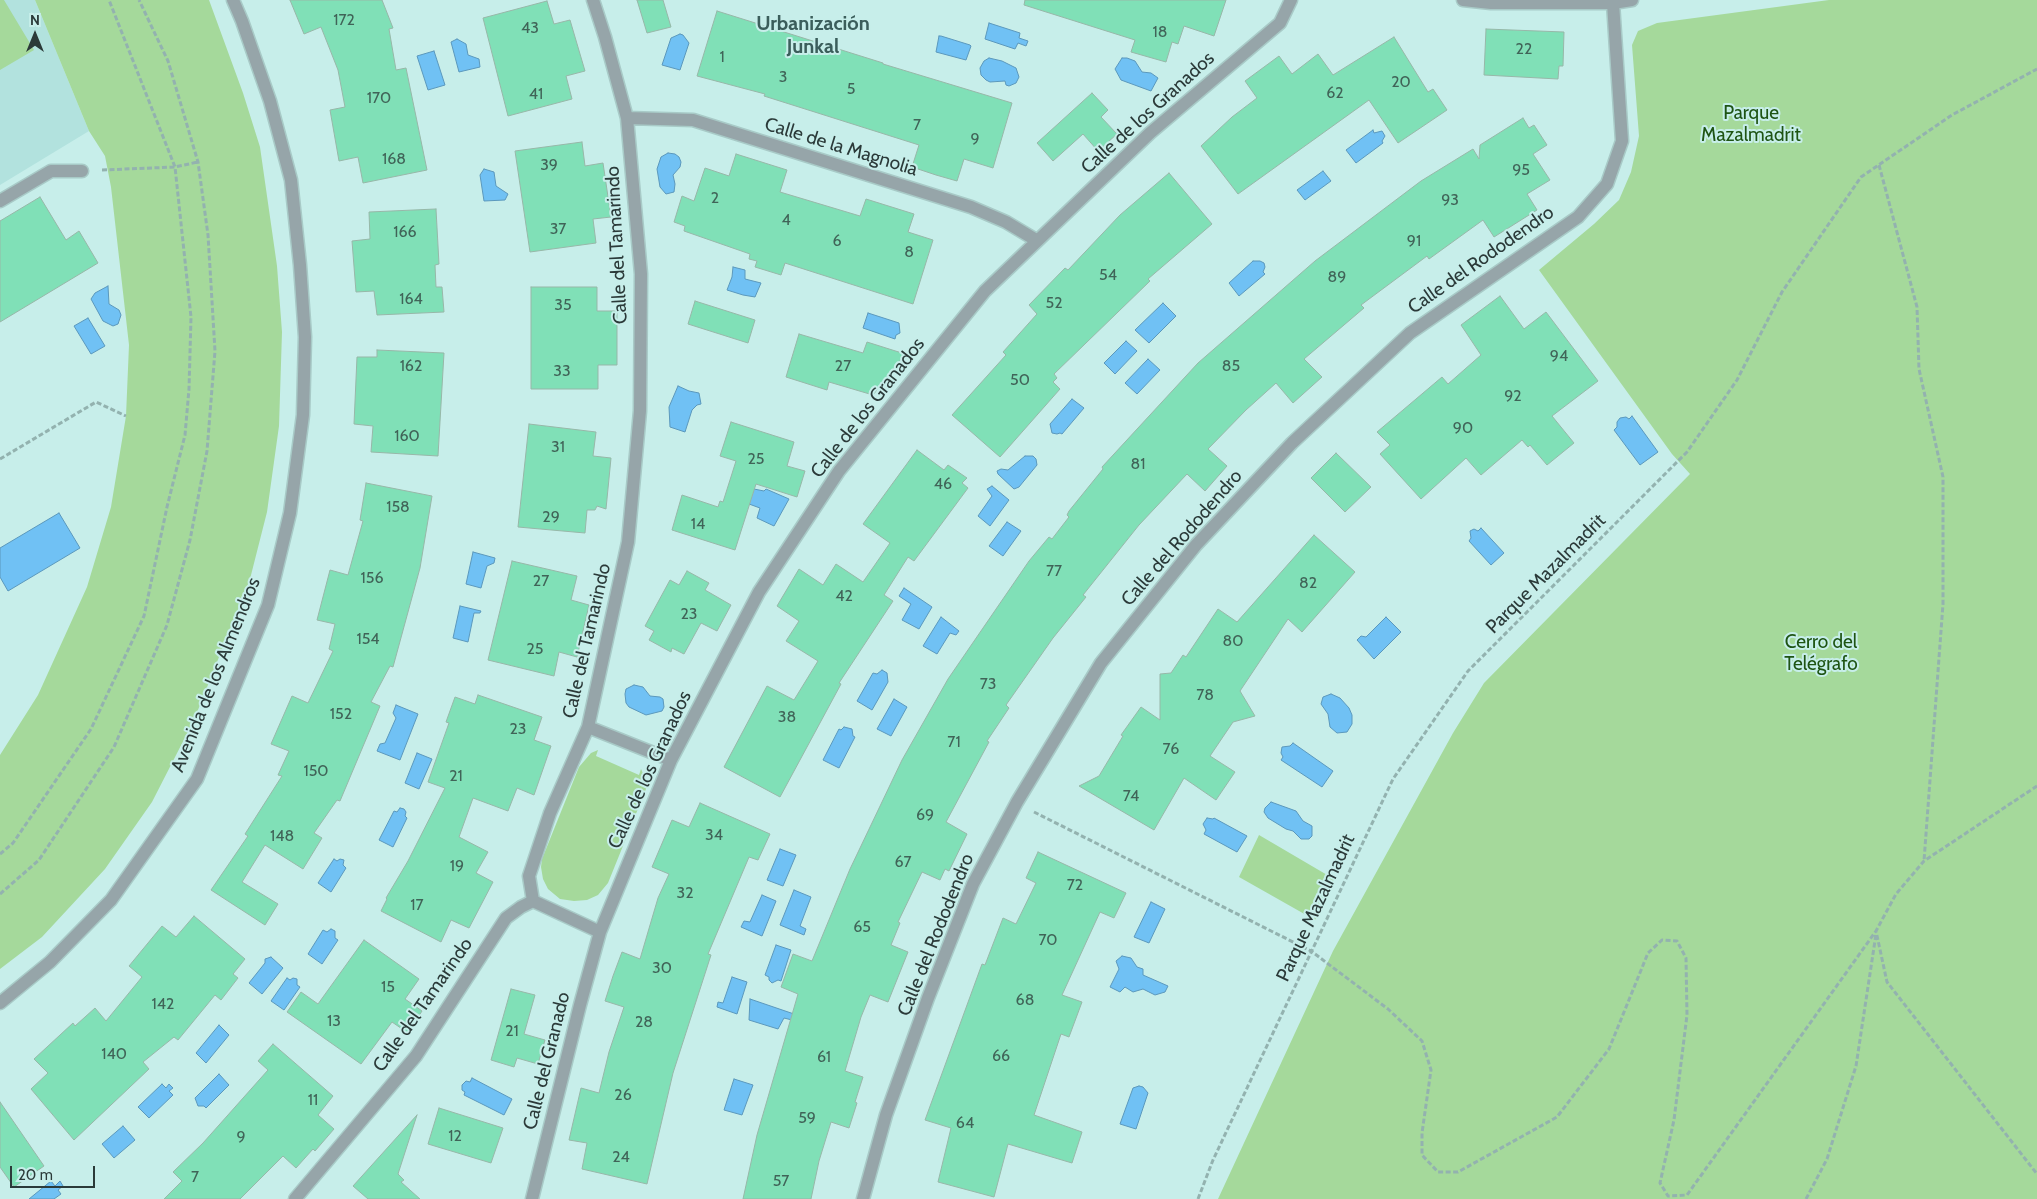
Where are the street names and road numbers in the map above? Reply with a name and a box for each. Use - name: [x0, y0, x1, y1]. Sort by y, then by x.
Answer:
- street label: Calle de los Granados: [1077, 47, 1219, 179]
- street label: Calle de la Magnolia: [762, 113, 920, 181]
- street label: Calle del Tamarindo: [601, 165, 633, 325]
- street label: Calle del Rododendro: [1404, 201, 1558, 319]
- street label: Calle de los Granados: [806, 333, 930, 483]
- street label: Calle del Rododendro: [1117, 465, 1247, 611]
- street label: Parque Mazalmadrit: [1481, 509, 1611, 639]
- street label: Calle del Tamarindo: [558, 561, 616, 721]
- street label: Avenida de los Almendros: [167, 574, 265, 776]
- street label: Calle de los Granados: [603, 687, 697, 853]
- street label: Parque Mazalmadrit: [1272, 831, 1360, 985]
- street label: Calle del Rododendro: [893, 851, 979, 1019]
- street label: Calle del Tamarindo: [368, 934, 478, 1076]
- street label: Calle del Granado: [519, 990, 575, 1132]

